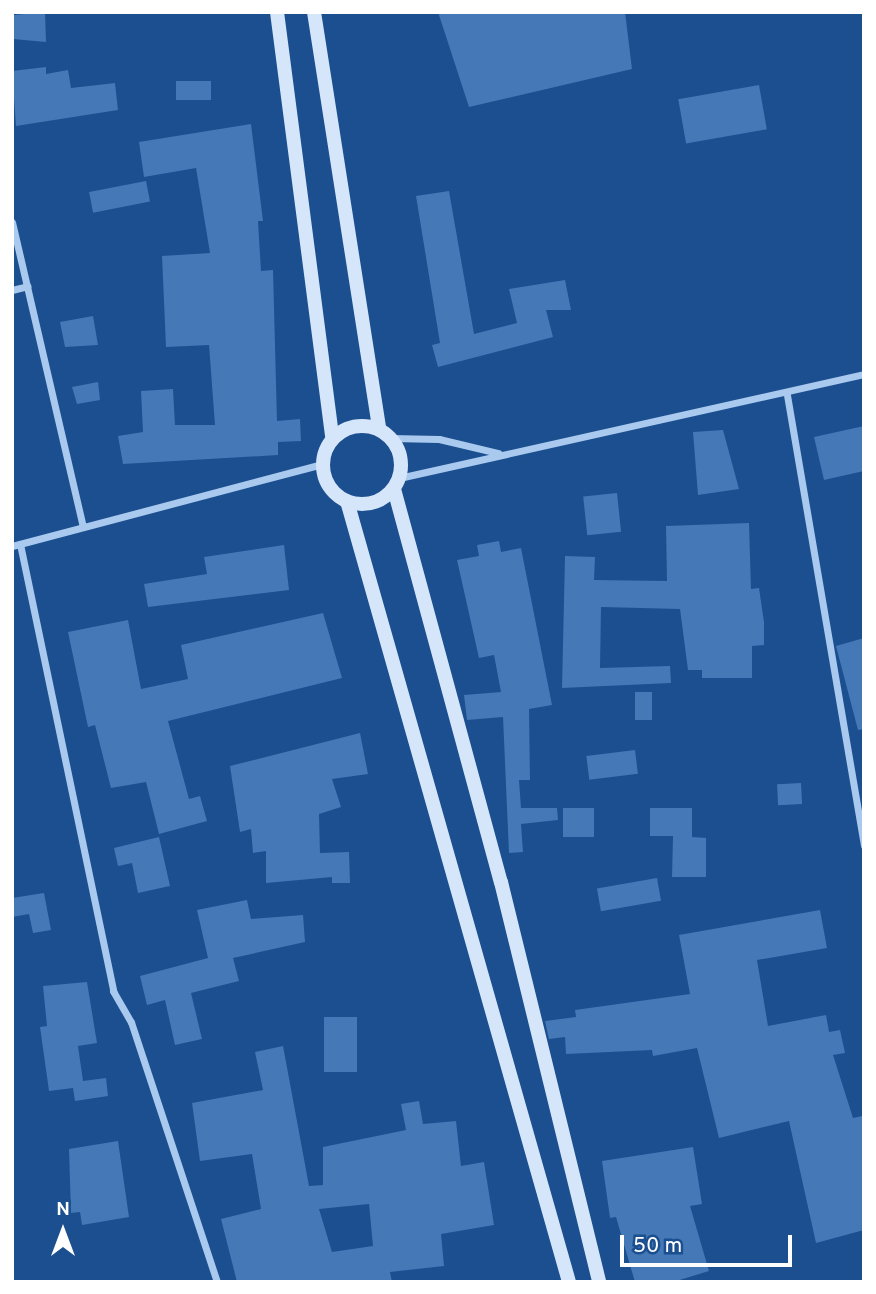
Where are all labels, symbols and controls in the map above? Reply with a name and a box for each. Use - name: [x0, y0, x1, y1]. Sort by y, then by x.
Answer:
- north arrow: [28, 1196, 98, 1266]
- text: N: [56, 1198, 70, 1222]
- scale bar: [624, 1220, 796, 1264]
- text: 50 m: [633, 1233, 682, 1260]

